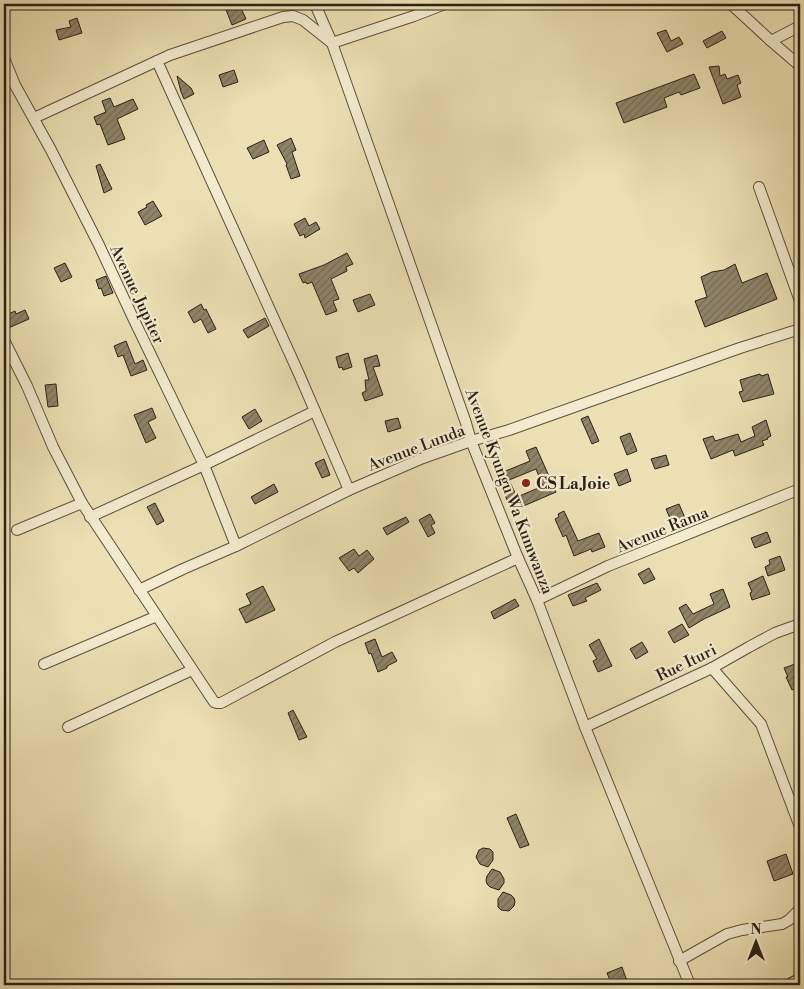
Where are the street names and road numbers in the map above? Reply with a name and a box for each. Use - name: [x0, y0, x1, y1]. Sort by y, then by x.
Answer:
- street label: Avenue Jupiter: [105, 241, 169, 347]
- street label: Avenue Kyungu Wa Kumwanza: [460, 385, 558, 598]
- street label: Avenue Lunda: [364, 420, 469, 476]
- street label: Avenue Rama: [612, 502, 712, 558]
- street label: Rue Ituri: [653, 640, 720, 686]

